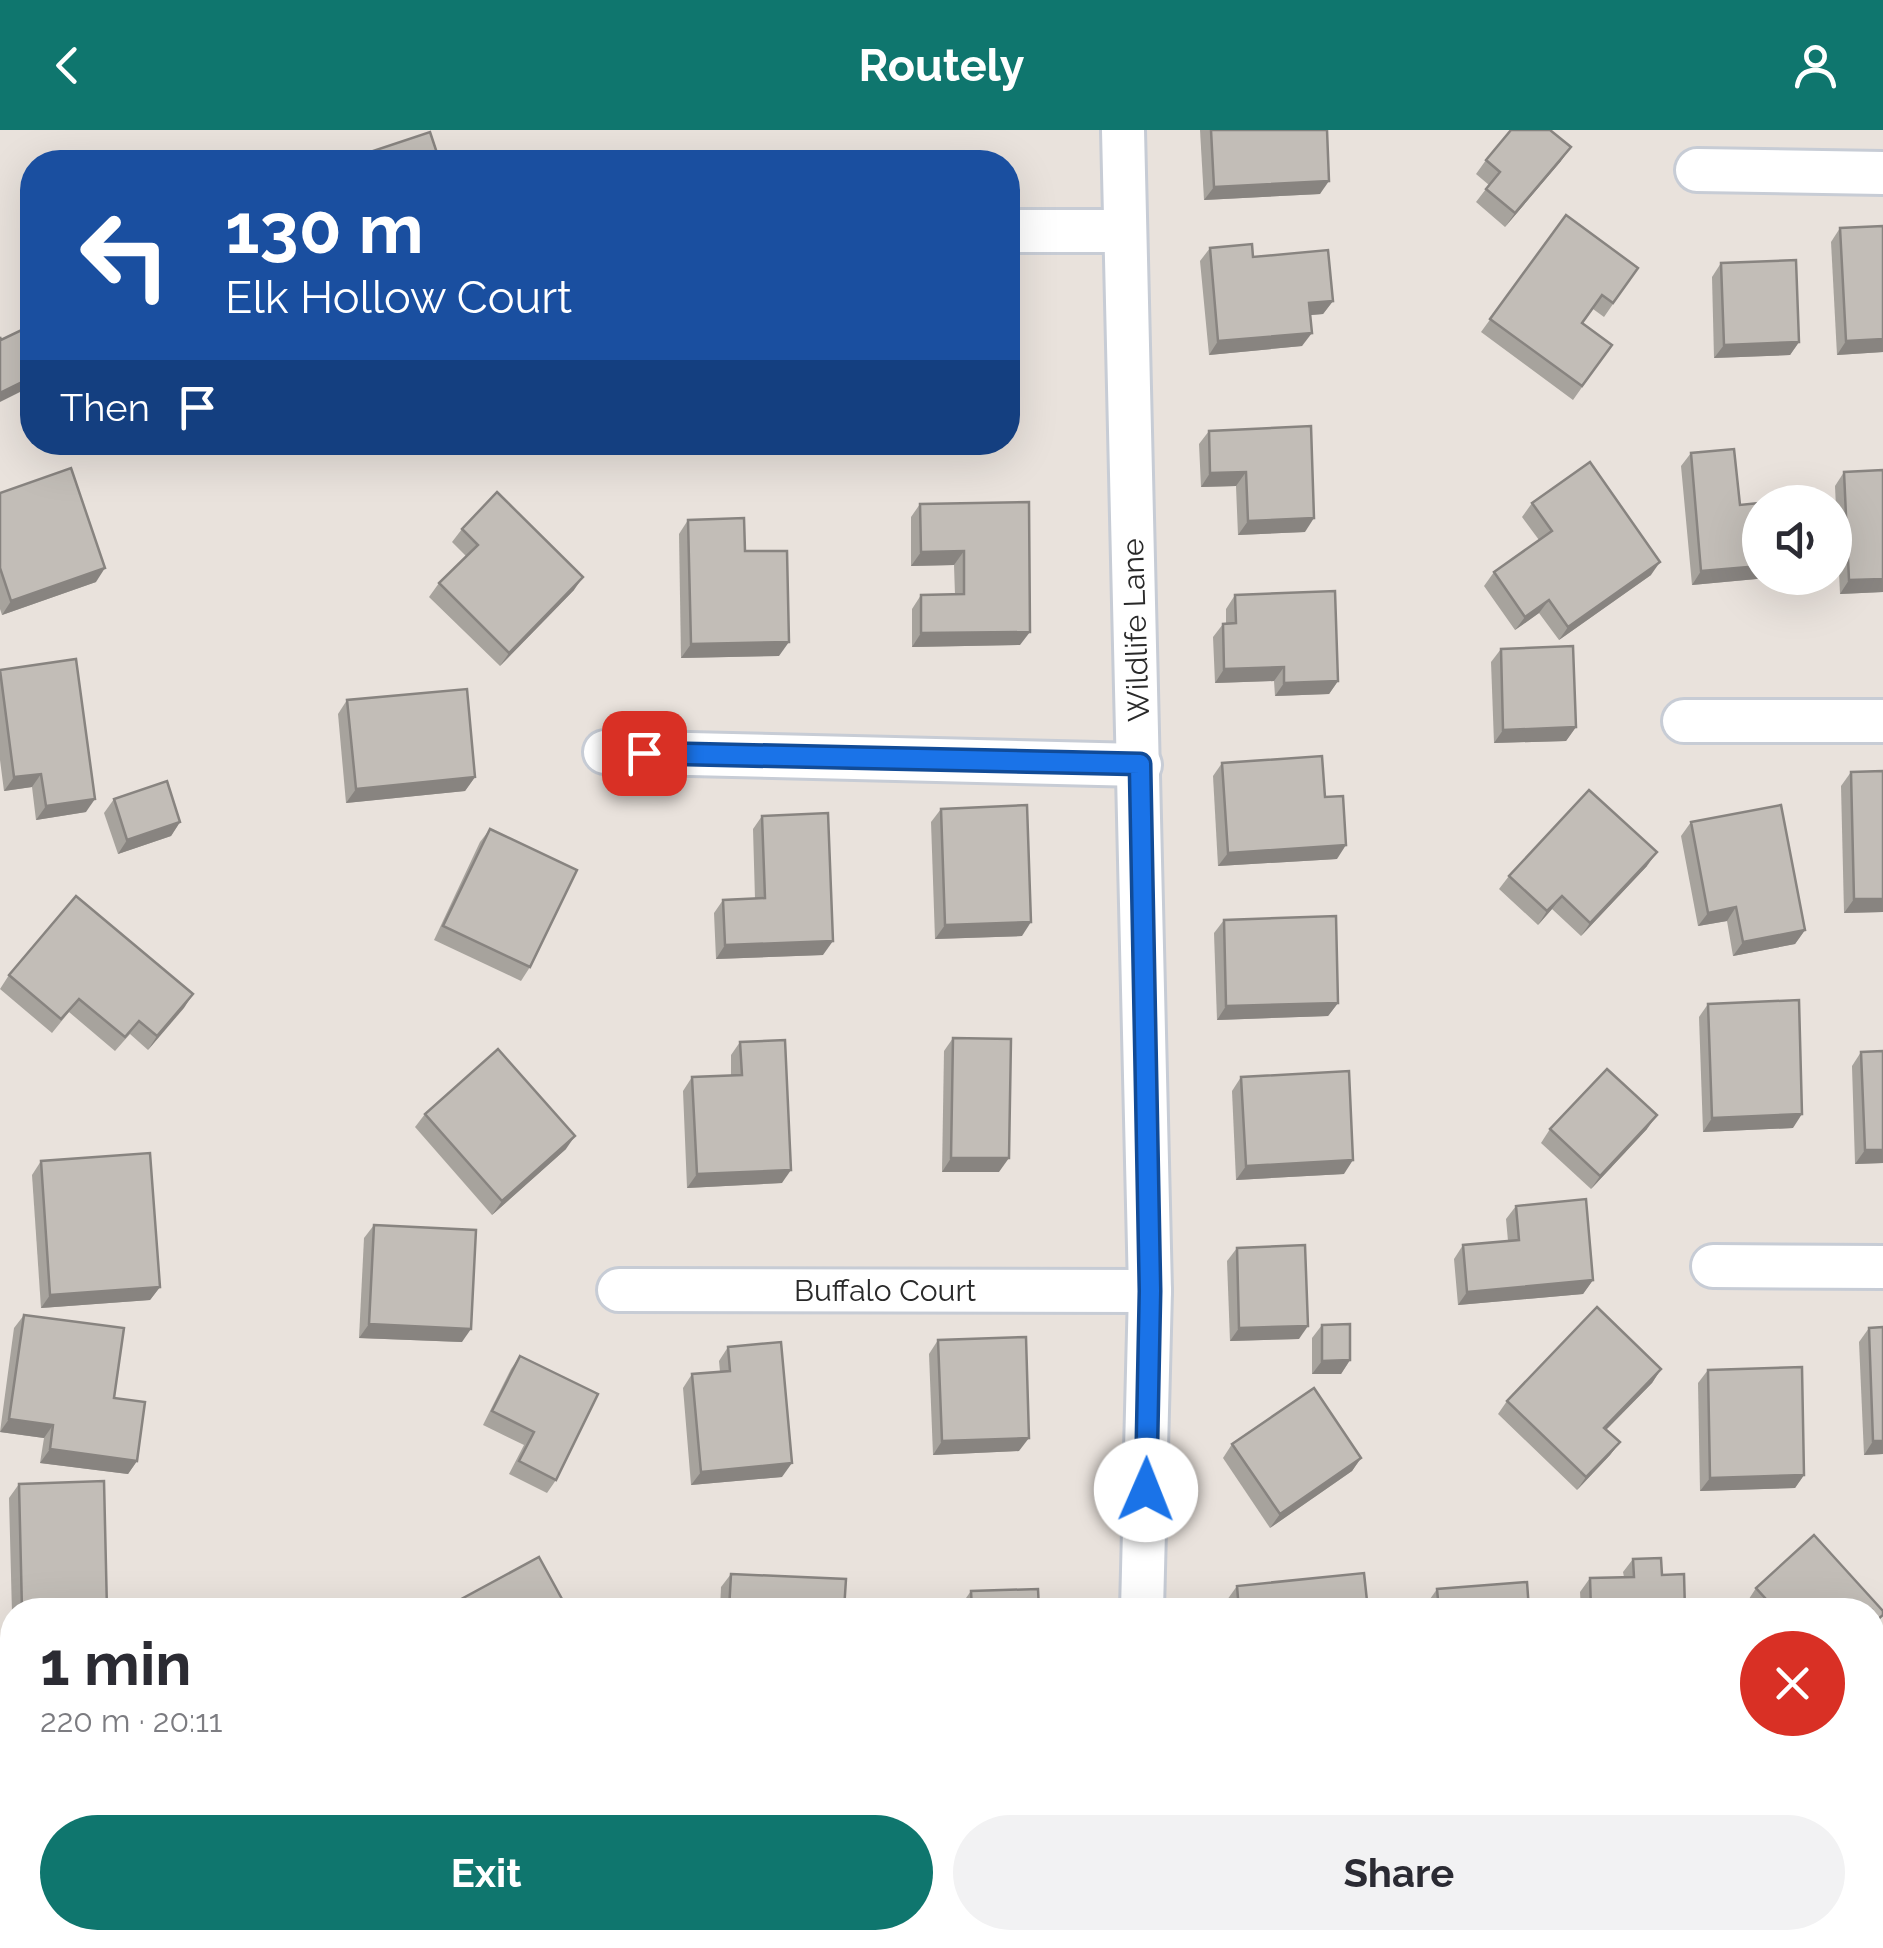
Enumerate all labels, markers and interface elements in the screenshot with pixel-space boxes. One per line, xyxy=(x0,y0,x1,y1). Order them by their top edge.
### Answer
icon: back xyxy=(40,38,95,93)
icon: person xyxy=(1788,38,1843,93)
text: Routely xyxy=(859,39,1024,92)
text: 130 m xyxy=(225,187,424,269)
icon: left xyxy=(60,190,190,320)
text: Elk Hollow Court xyxy=(225,271,572,324)
icon: arrive xyxy=(170,380,225,435)
text: Then xyxy=(60,385,150,430)
map controls xyxy=(1742,485,1852,595)
button: sound xyxy=(1742,485,1852,595)
street label: Wildlife Lane xyxy=(1115,538,1156,722)
pin xyxy=(602,711,687,796)
icon: arrive xyxy=(617,726,672,781)
street label: Buffalo Court xyxy=(794,1273,976,1308)
position arrow xyxy=(1094,1438,1198,1542)
text: 1 min xyxy=(40,1629,191,1699)
button: close xyxy=(1740,1631,1845,1736)
text: 220 m · 20:11 xyxy=(40,1702,223,1739)
button: Exit xyxy=(40,1815,933,1930)
button: Share xyxy=(953,1815,1845,1930)

